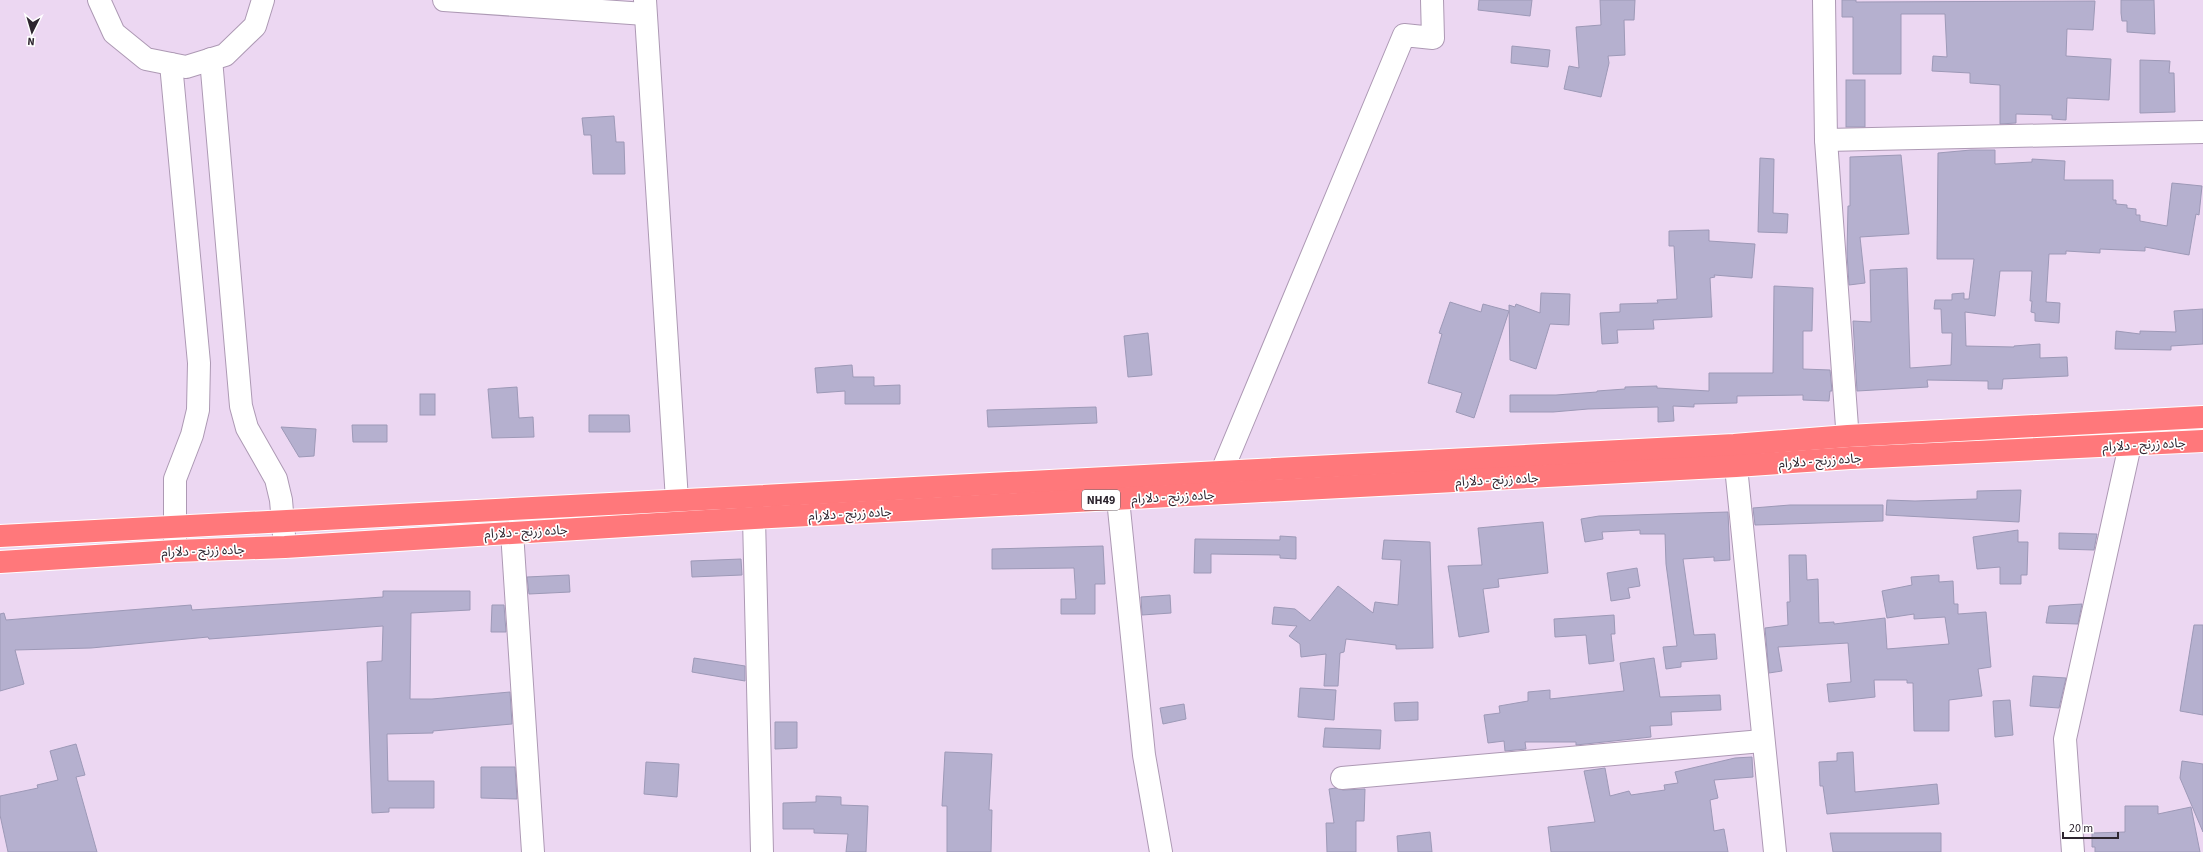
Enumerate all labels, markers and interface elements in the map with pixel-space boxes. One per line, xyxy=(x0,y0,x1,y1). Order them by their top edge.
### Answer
north arrow xyxy=(12,12,52,52)
text: N xyxy=(27,34,35,49)
street label: جاده زرنج - دلارام xyxy=(2102,434,2187,457)
street label: جاده زرنج - دلارام xyxy=(1778,449,1863,474)
street label: جاده زرنج - دلارام xyxy=(1455,469,1540,492)
street label: جاده زرنج - دلارام xyxy=(1131,486,1216,509)
road number: NH49 xyxy=(1082,490,1120,510)
street label: جاده زرنج - دلارام xyxy=(808,503,893,526)
street label: جاده زرنج - دلارام xyxy=(484,521,569,544)
street label: جاده زرنج - دلارام xyxy=(161,541,245,562)
scale bar xyxy=(2063,814,2118,840)
text: 20 m xyxy=(2069,820,2093,837)

